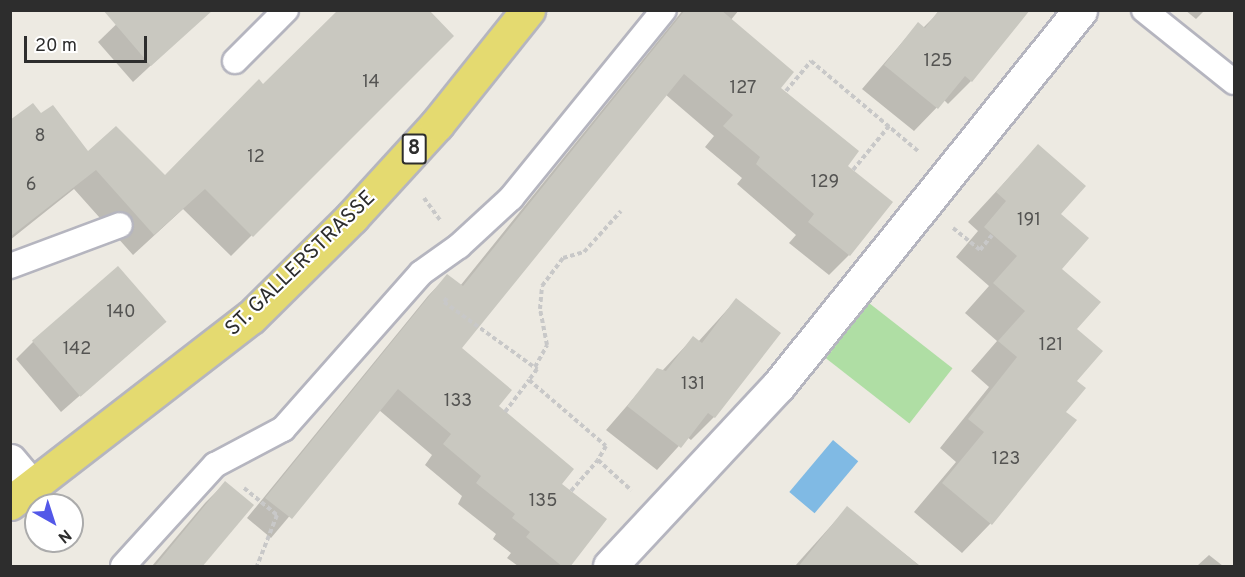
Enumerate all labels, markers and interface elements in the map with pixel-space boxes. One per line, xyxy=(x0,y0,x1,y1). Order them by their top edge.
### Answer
scale bar xyxy=(27,24,150,62)
text: 20 m xyxy=(35,35,77,58)
house number: 125 xyxy=(924,51,952,73)
house number: 14 xyxy=(362,72,380,94)
house number: 127 xyxy=(730,78,756,100)
house number: 8 xyxy=(35,126,45,148)
road number: 8 xyxy=(400,132,428,166)
house number: 12 xyxy=(247,147,265,169)
house number: 129 xyxy=(811,172,839,194)
house number: 6 xyxy=(26,175,36,197)
street label: ST. GALLERSTRASSE xyxy=(221,186,381,342)
house number: 191 xyxy=(1017,210,1041,232)
house number: 140 xyxy=(106,302,136,324)
house number: 121 xyxy=(1039,335,1063,357)
house number: 142 xyxy=(63,339,91,361)
house number: 131 xyxy=(681,374,705,396)
house number: 133 xyxy=(444,391,472,413)
house number: 123 xyxy=(992,449,1020,471)
house number: 135 xyxy=(529,491,557,513)
north arrow xyxy=(24,493,84,553)
text: N xyxy=(53,524,75,547)

